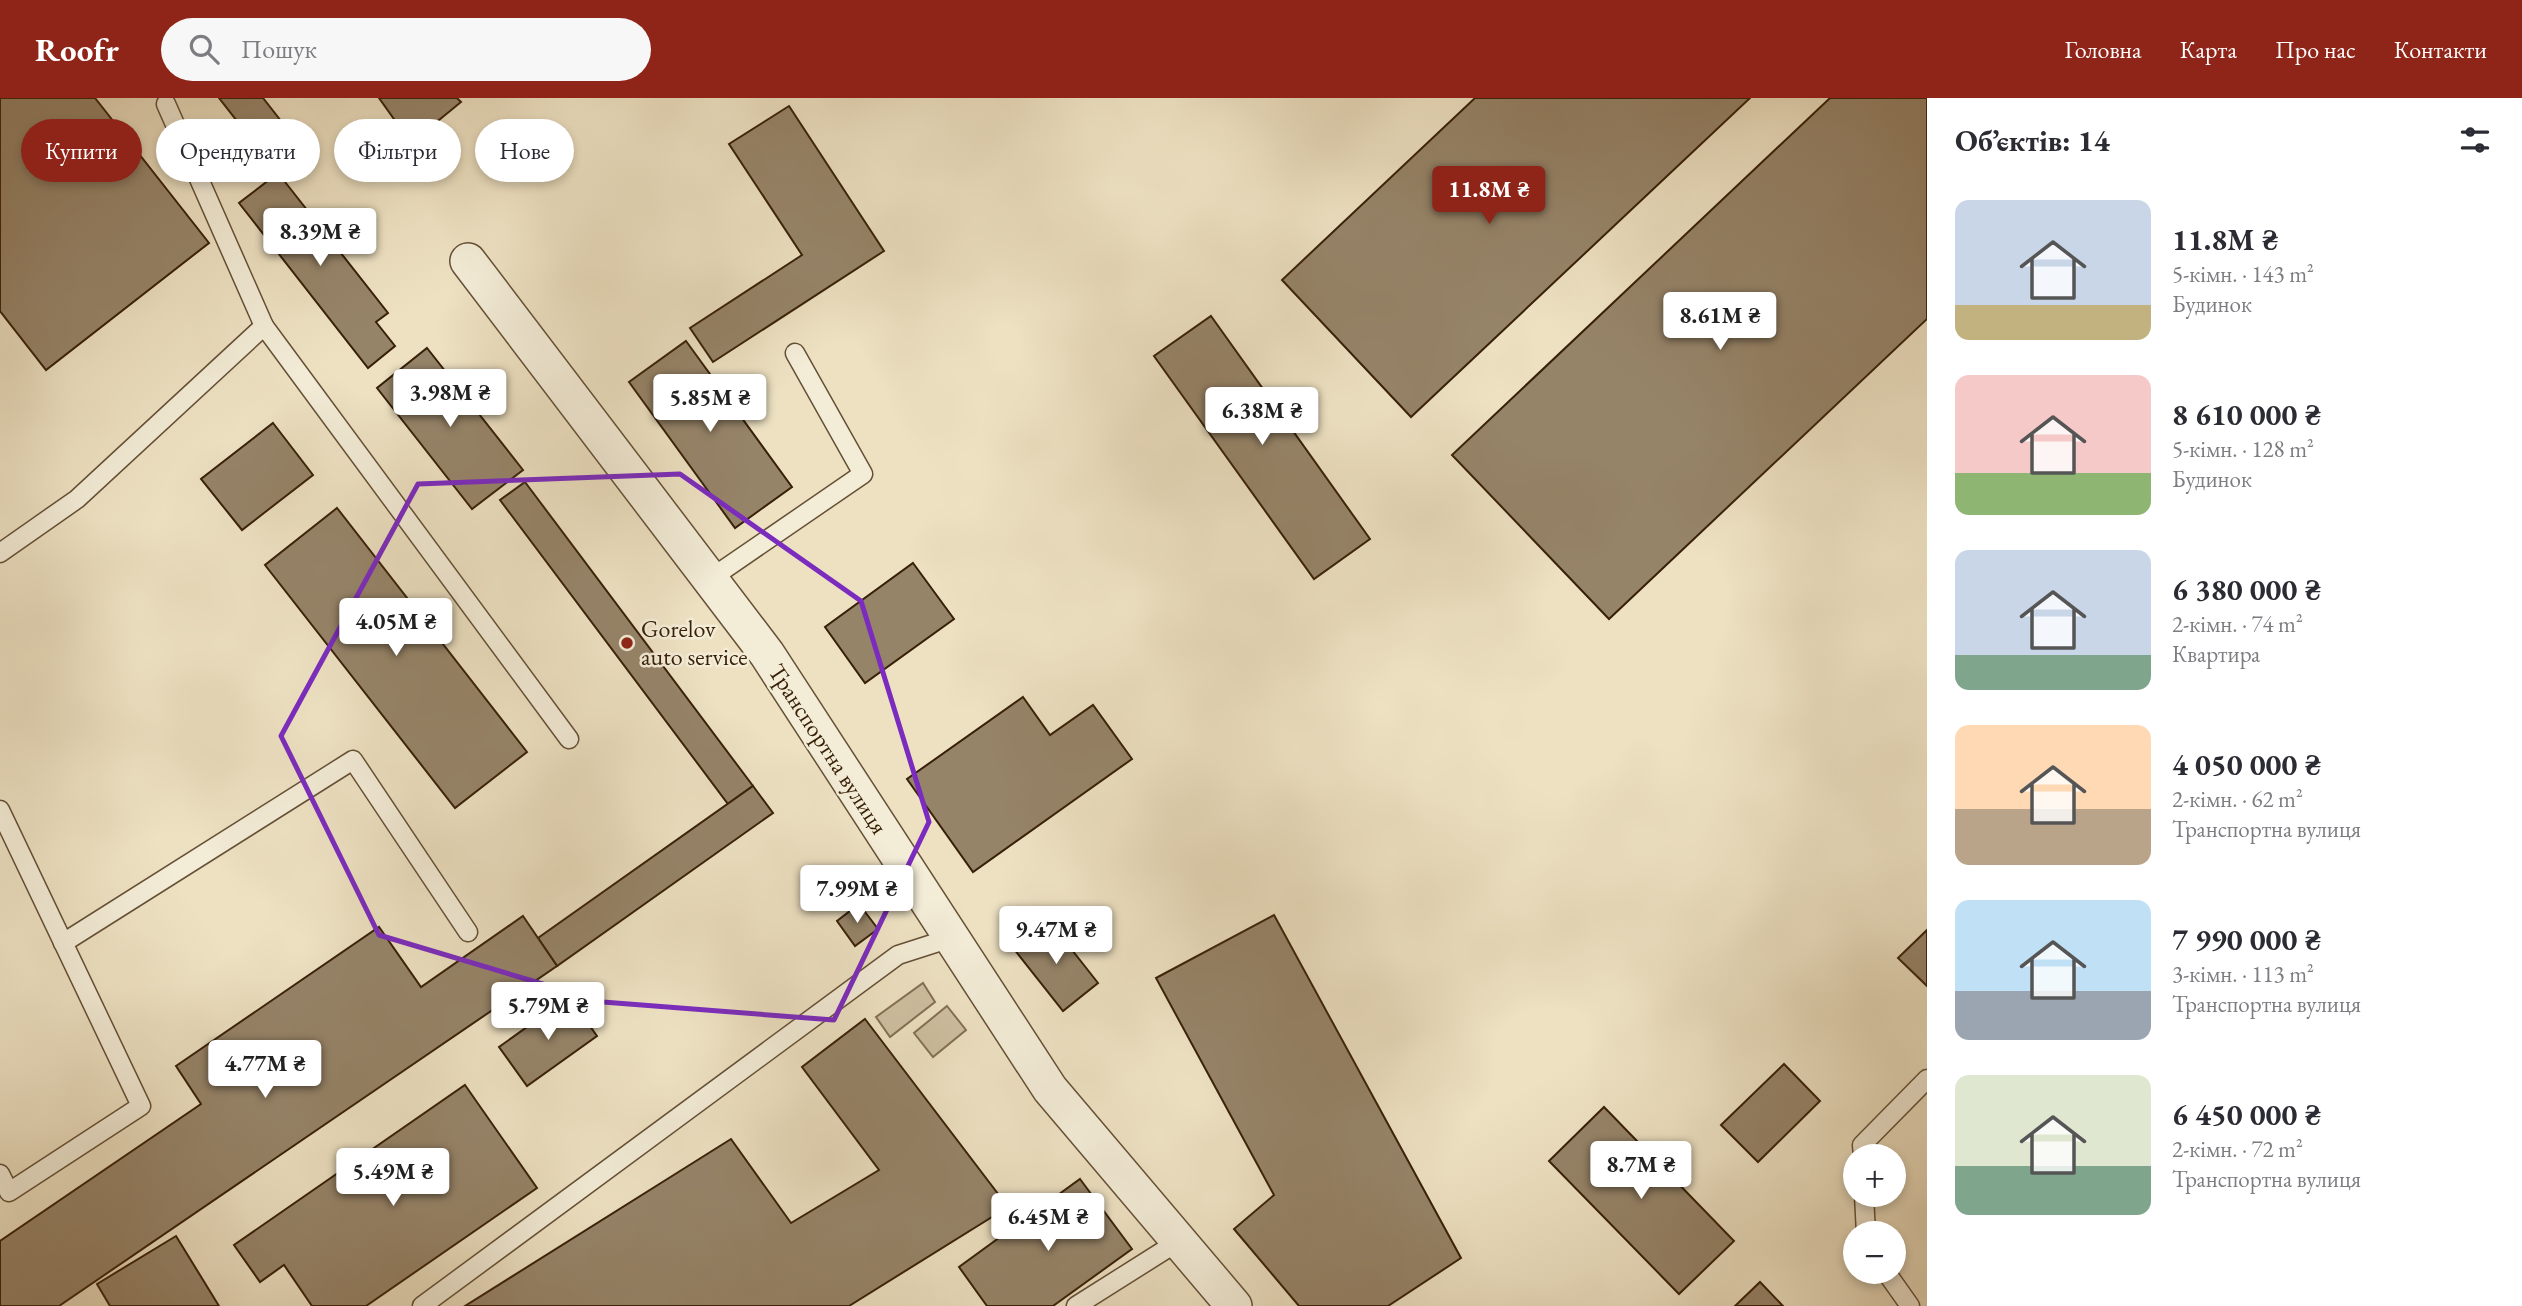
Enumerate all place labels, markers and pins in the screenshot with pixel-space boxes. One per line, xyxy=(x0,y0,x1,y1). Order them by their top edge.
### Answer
pin: 11.8M ₴ xyxy=(1424,166,1554,226)
pin: 8.39M ₴ xyxy=(255,208,385,268)
pin: 8.61M ₴ xyxy=(1655,292,1785,352)
pin: 3.98M ₴ xyxy=(385,370,515,429)
pin: 5.85M ₴ xyxy=(645,374,775,434)
pin: 6.38M ₴ xyxy=(1197,388,1327,447)
pin: 4.05M ₴ xyxy=(331,598,461,658)
place label: Gorelov auto service xyxy=(641,613,748,672)
marker: Gorelov auto service xyxy=(619,635,635,651)
pin: 7.99M ₴ xyxy=(792,866,922,925)
pin: 9.47M ₴ xyxy=(991,906,1121,966)
pin: 5.79M ₴ xyxy=(483,982,613,1042)
pin: 4.77M ₴ xyxy=(200,1040,330,1100)
pin: 8.7M ₴ xyxy=(1584,1142,1698,1201)
pin: 5.49M ₴ xyxy=(328,1148,458,1208)
pin: 6.45M ₴ xyxy=(983,1194,1113,1253)

